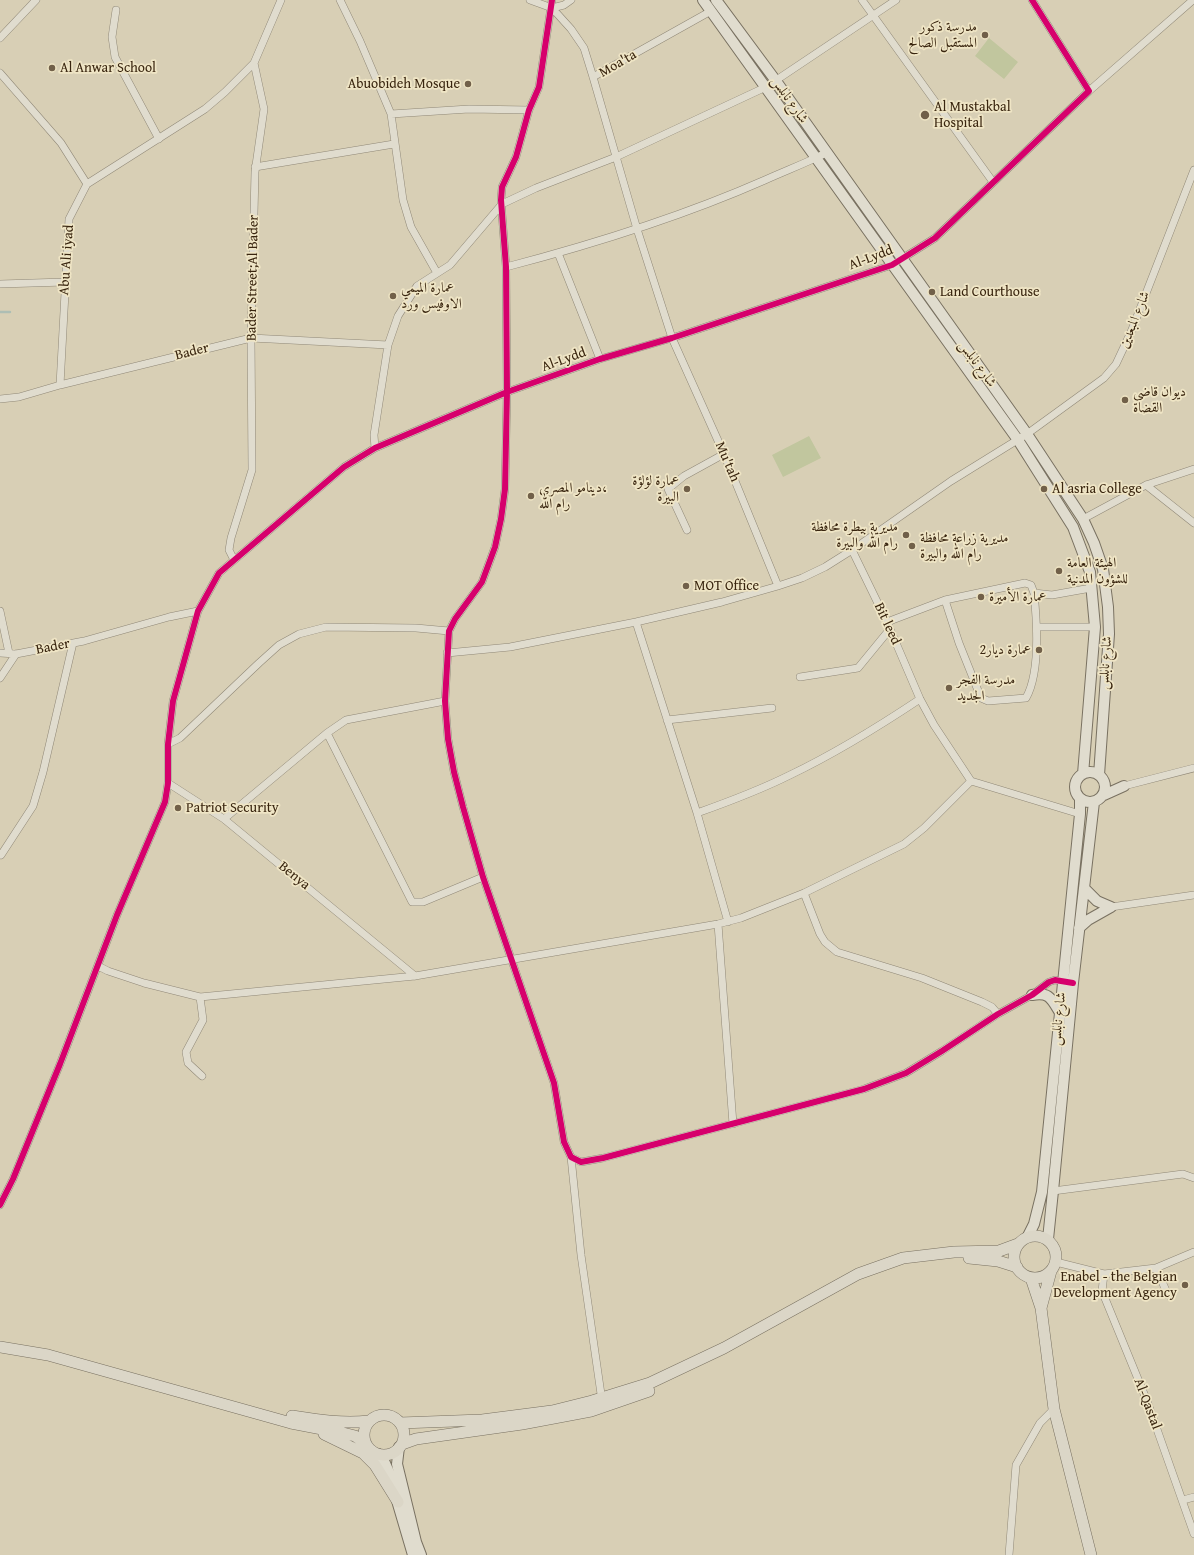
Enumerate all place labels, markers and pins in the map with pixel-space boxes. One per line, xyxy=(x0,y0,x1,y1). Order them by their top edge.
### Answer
place label: مدرسة ذكور المستقبل الصالح xyxy=(908,19,977,52)
marker: مدرسة ذكور المستقبل الصالح xyxy=(980,30,990,40)
place label: Al Anwar School xyxy=(60,60,156,76)
marker: Al Anwar School xyxy=(47,63,57,73)
place label: Abuobideh Mosque xyxy=(348,76,460,92)
marker: Abuobideh Mosque xyxy=(463,79,473,89)
place label: Al Mustakbal Hospital xyxy=(934,99,1011,132)
marker: Al Mustakbal Hospital xyxy=(919,109,931,121)
place label: عمارة الميمي الاوفيس ورد xyxy=(401,280,462,312)
place label: Land Courthouse xyxy=(940,284,1040,300)
marker: Land Courthouse xyxy=(927,287,937,297)
marker: عمارة الميمي الاوفيس ورد xyxy=(388,291,398,301)
place label: ديوان قاضي القضاة xyxy=(1133,384,1186,416)
marker: ديوان قاضي القضاة xyxy=(1120,395,1130,405)
place label: عمارة لؤلؤة البيرة xyxy=(632,473,679,506)
place label: دينامو المصري، رام الله xyxy=(539,480,607,512)
place label: Al asria College xyxy=(1052,481,1142,497)
marker: عمارة لؤلؤة البيرة xyxy=(682,484,692,494)
marker: Al asria College xyxy=(1039,484,1049,494)
marker: دينامو المصري، رام الله xyxy=(526,491,536,501)
place label: مديرية بيطرة محافظة رام الله والبيرة xyxy=(811,519,898,552)
marker: مديرية بيطرة محافظة رام الله والبيرة xyxy=(901,530,911,540)
place label: مديرية زراعة محافظة رام الله والبيرة xyxy=(920,530,1008,562)
marker: مديرية زراعة محافظة رام الله والبيرة xyxy=(907,541,917,551)
place label: الهيئة العامة للشؤون المدنية xyxy=(1067,555,1128,588)
marker: الهيئة العامة للشؤون المدنية xyxy=(1054,566,1064,576)
place label: MOT Office xyxy=(694,578,759,594)
marker: MOT Office xyxy=(681,581,691,591)
place label: عمارة الأميرة xyxy=(989,589,1046,605)
marker: عمارة الأميرة xyxy=(976,592,986,602)
place label: عمارة ديار2 xyxy=(980,642,1031,658)
marker: عمارة ديار2 xyxy=(1034,645,1044,655)
place label: مدرسة الفجر الجديد xyxy=(957,672,1015,704)
marker: مدرسة الفجر الجديد xyxy=(944,683,954,693)
place label: Patriot Security xyxy=(186,800,279,816)
marker: Patriot Security xyxy=(173,803,183,813)
place label: Enabel - the Belgian Development Agency xyxy=(1053,1269,1177,1302)
marker: Enabel - the Belgian Development Agency xyxy=(1180,1280,1190,1290)

